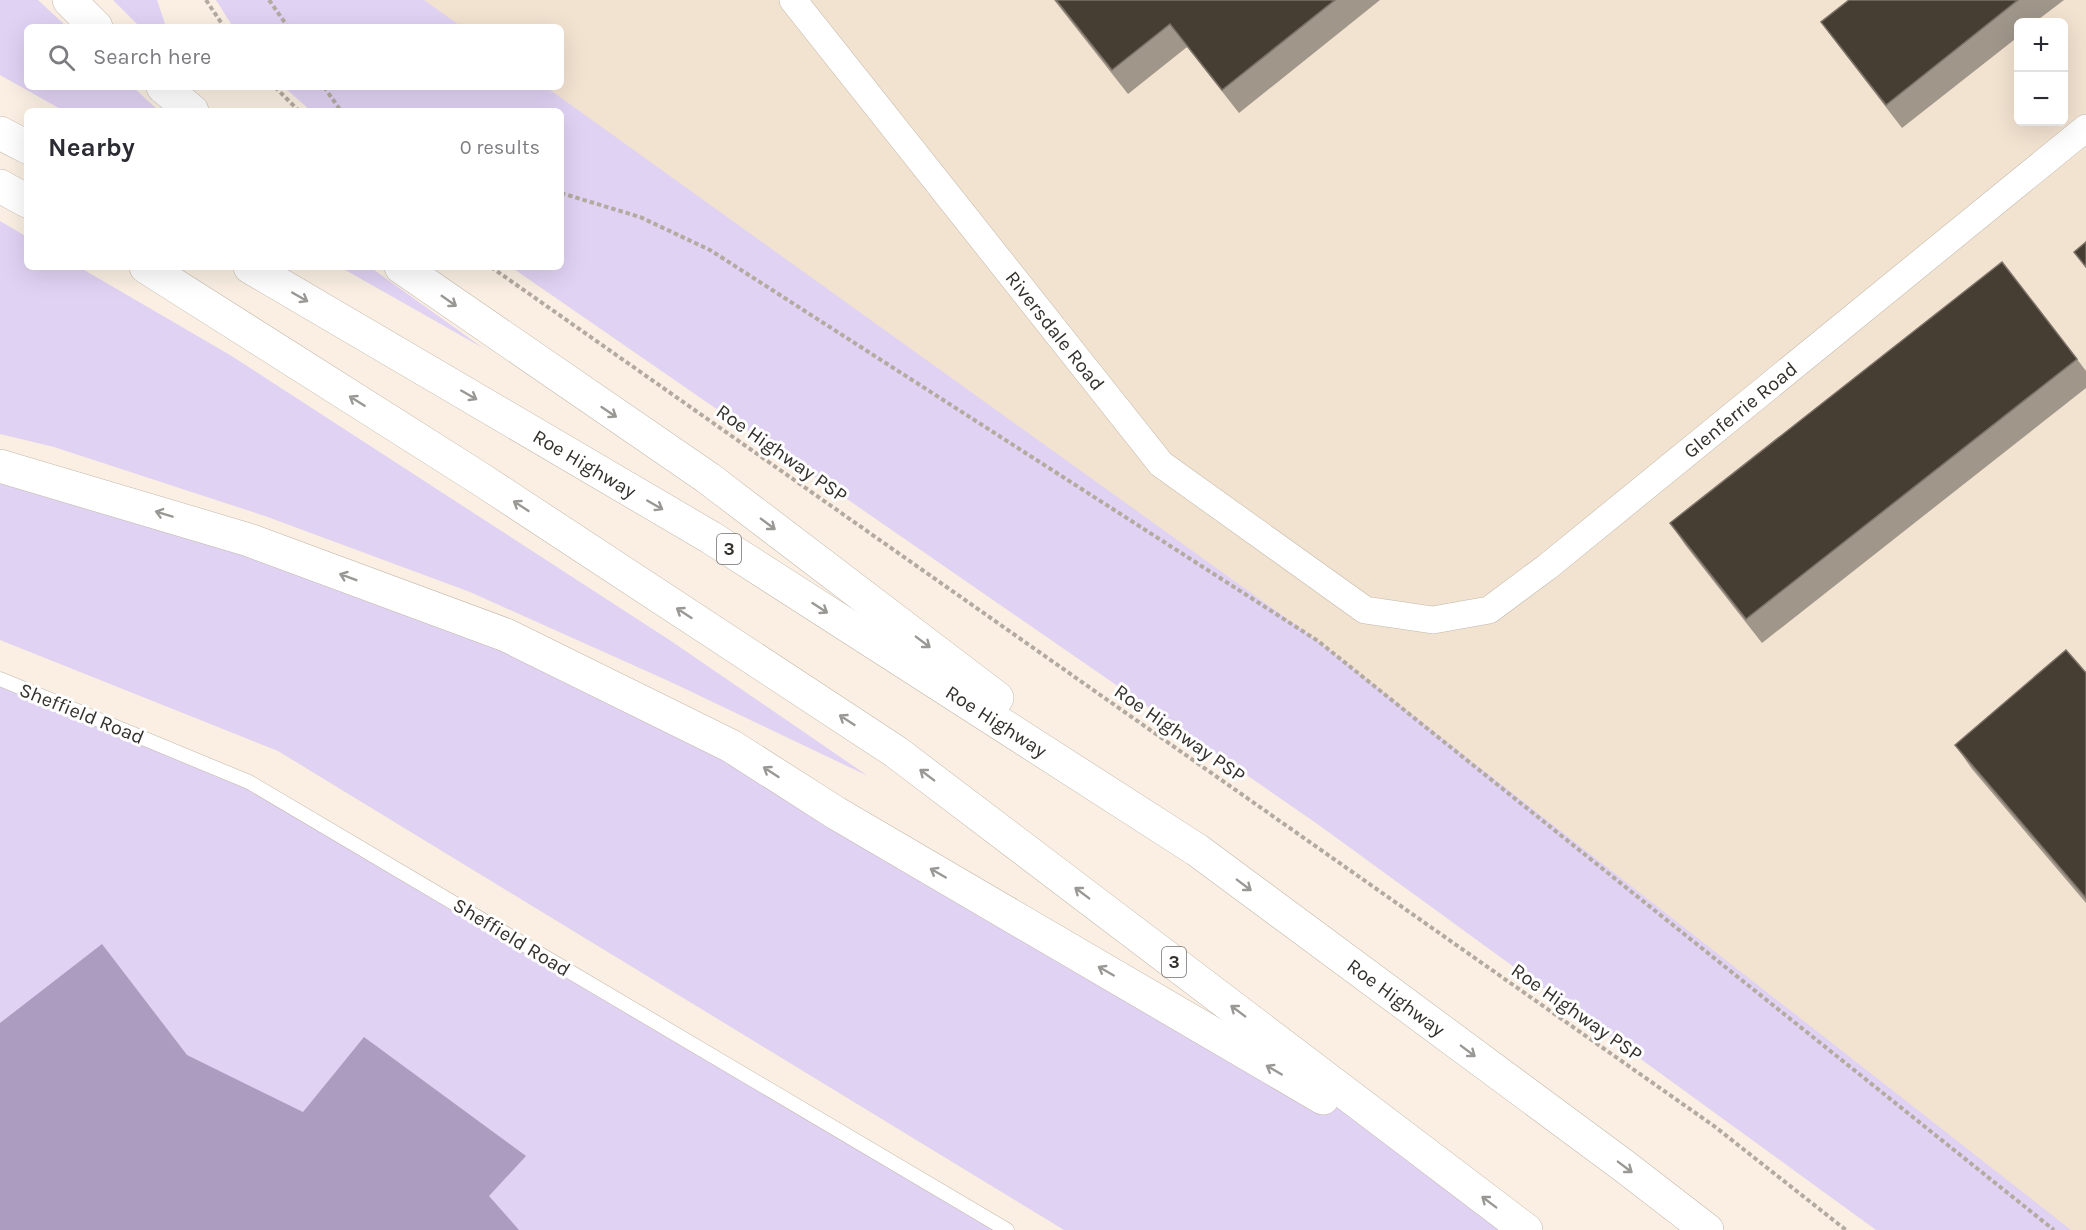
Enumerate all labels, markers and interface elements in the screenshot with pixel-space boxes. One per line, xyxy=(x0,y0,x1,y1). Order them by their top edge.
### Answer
map controls xyxy=(2014,18,2068,126)
button: + xyxy=(2014,18,2068,72)
search box xyxy=(24,24,564,90)
icon: search xyxy=(45,41,78,74)
text: Search here xyxy=(93,44,211,70)
button: − xyxy=(2014,72,2068,126)
text: Nearby xyxy=(48,132,135,163)
text: 0 results xyxy=(460,136,540,159)
street label: Riversdale Road xyxy=(1000,267,1109,395)
one-way arrow xyxy=(291,291,308,303)
one-way arrow xyxy=(440,294,456,307)
street label: Glenferrie Road xyxy=(1679,357,1802,463)
one-way arrow xyxy=(460,390,477,402)
one-way arrow xyxy=(349,394,366,406)
street label: Roe Highway PSP xyxy=(712,400,852,507)
one-way arrow xyxy=(600,406,617,418)
street label: Roe Highway xyxy=(529,425,640,503)
one-way arrow xyxy=(646,499,663,511)
one-way arrow xyxy=(513,500,530,512)
one-way arrow xyxy=(155,508,174,519)
one-way arrow xyxy=(760,517,776,530)
road number: 3 xyxy=(717,534,741,564)
one-way arrow xyxy=(340,571,358,582)
one-way arrow xyxy=(811,602,828,614)
one-way arrow xyxy=(676,606,693,618)
one-way arrow xyxy=(915,636,931,648)
street label: Sheffield Road xyxy=(16,678,148,749)
street label: Roe Highway PSP xyxy=(1110,680,1250,787)
street label: Roe Highway xyxy=(941,681,1051,763)
one-way arrow xyxy=(839,713,856,726)
one-way arrow xyxy=(763,765,780,777)
one-way arrow xyxy=(920,769,936,781)
one-way arrow xyxy=(929,866,946,878)
one-way arrow xyxy=(1235,879,1251,891)
one-way arrow xyxy=(1075,887,1091,899)
street label: Sheffield Road xyxy=(449,893,575,981)
road number: 3 xyxy=(1162,947,1186,977)
street label: Roe Highway xyxy=(1342,954,1449,1041)
street label: Roe Highway PSP xyxy=(1507,959,1647,1066)
one-way arrow xyxy=(1098,965,1115,977)
one-way arrow xyxy=(1230,1005,1246,1017)
one-way arrow xyxy=(1460,1045,1476,1057)
one-way arrow xyxy=(1266,1063,1283,1075)
one-way arrow xyxy=(1616,1161,1632,1173)
one-way arrow xyxy=(1481,1195,1497,1208)

